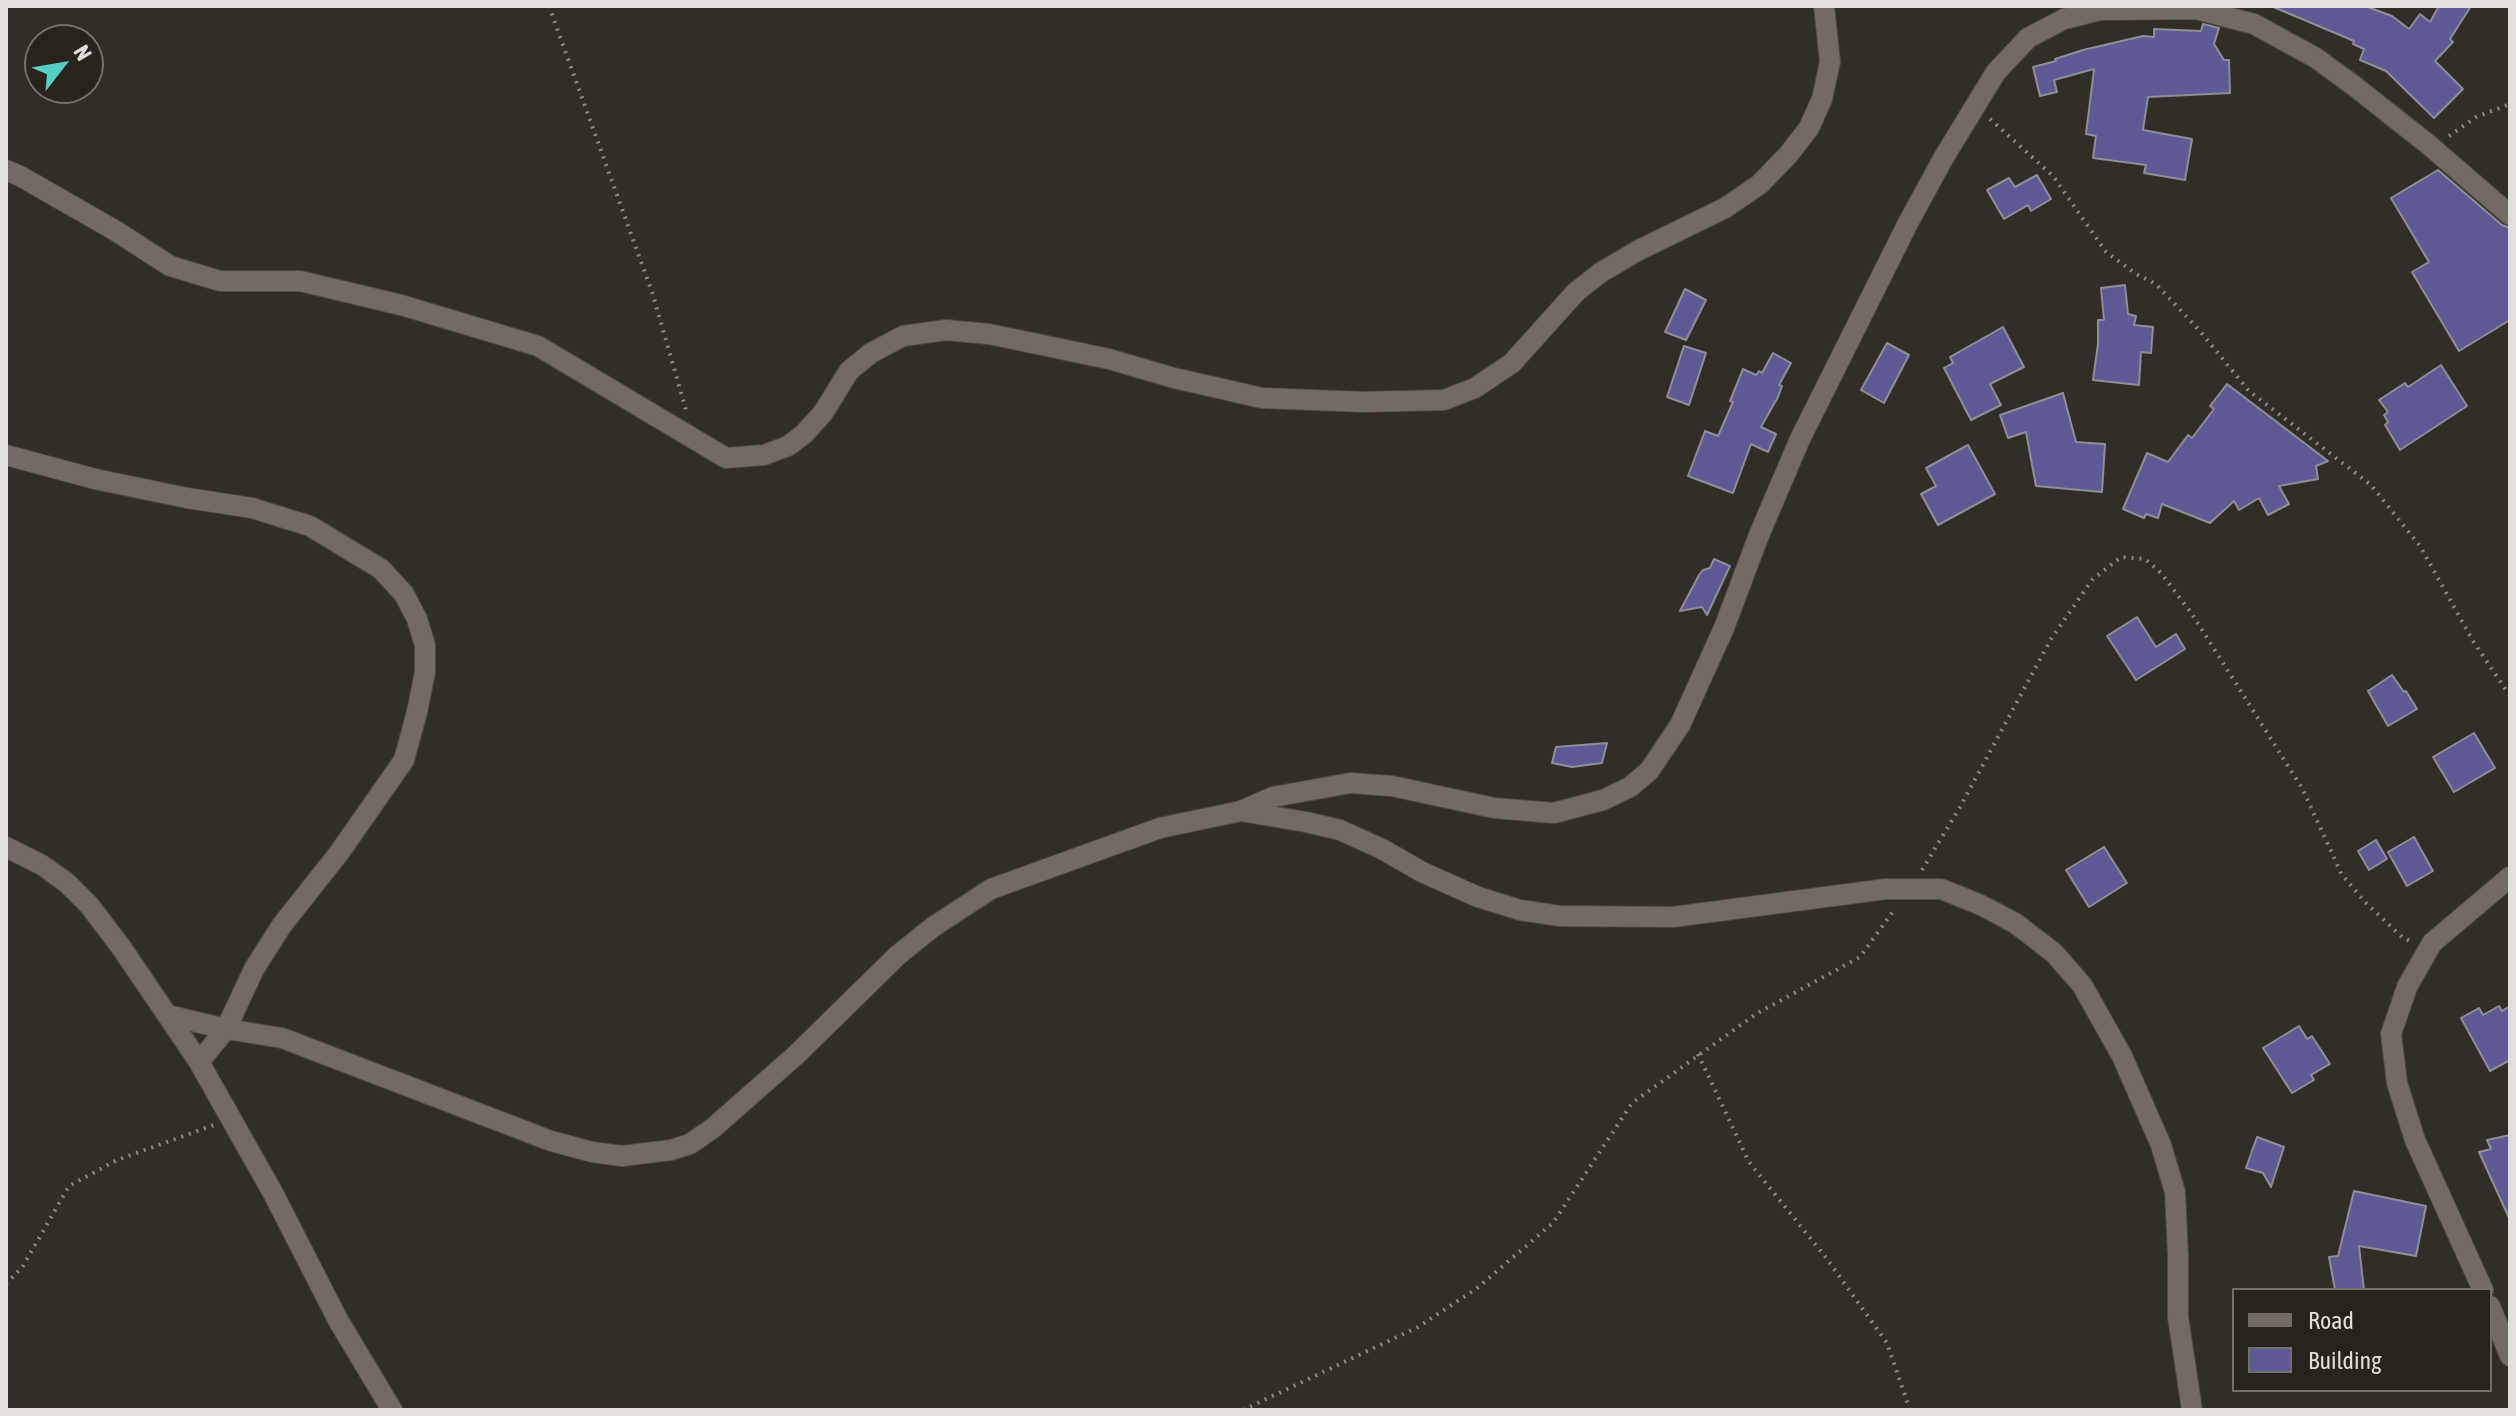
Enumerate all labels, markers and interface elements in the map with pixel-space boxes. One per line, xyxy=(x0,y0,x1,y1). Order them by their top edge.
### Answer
north arrow xyxy=(24,24,104,104)
text: N xyxy=(68,40,97,65)
legend xyxy=(2232,1288,2492,1392)
text: Road xyxy=(2308,1307,2354,1334)
text: Building xyxy=(2308,1347,2381,1374)

